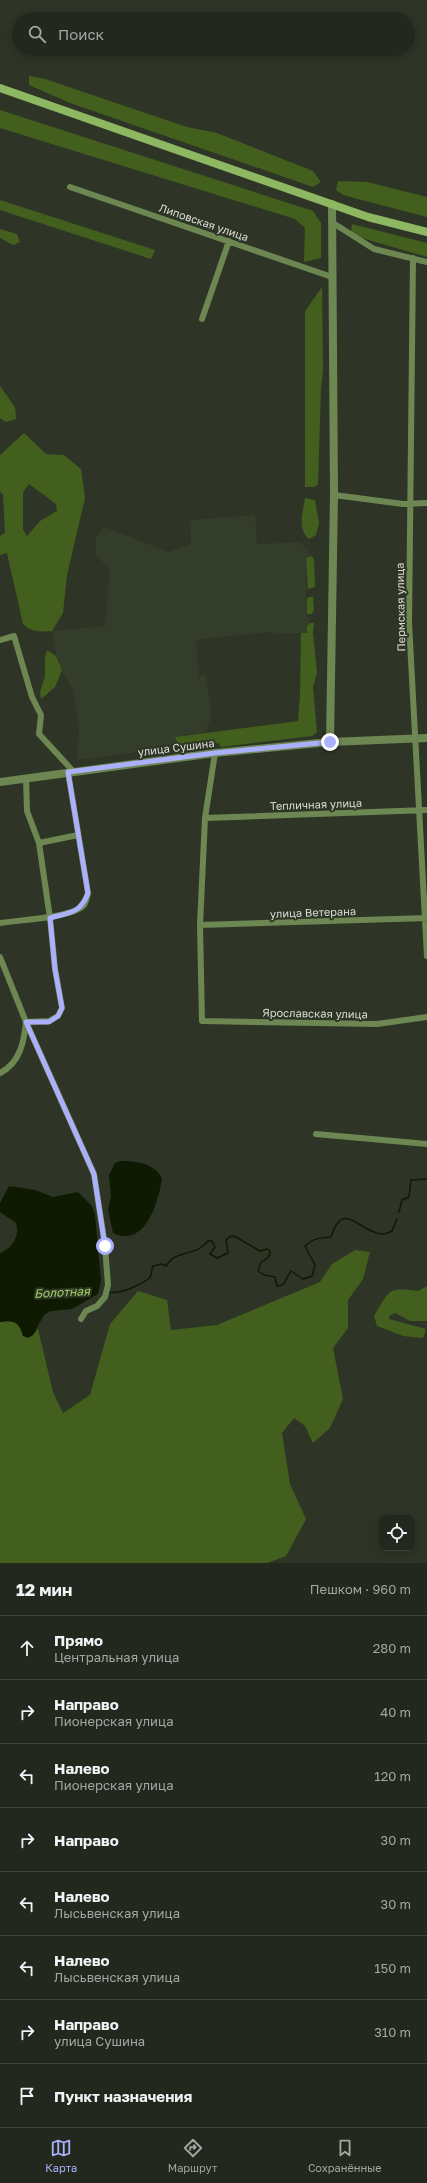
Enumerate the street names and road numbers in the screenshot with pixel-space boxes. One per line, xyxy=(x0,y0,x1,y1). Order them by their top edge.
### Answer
street label: Липовская улица xyxy=(158,201,250,243)
street label: Пермская улица xyxy=(393,562,407,652)
street label: улица Сушина xyxy=(137,736,215,758)
street label: Тепличная улица xyxy=(270,796,362,812)
street label: улица Ветерана xyxy=(270,904,356,920)
street label: Ярославская улица xyxy=(262,1006,368,1020)

